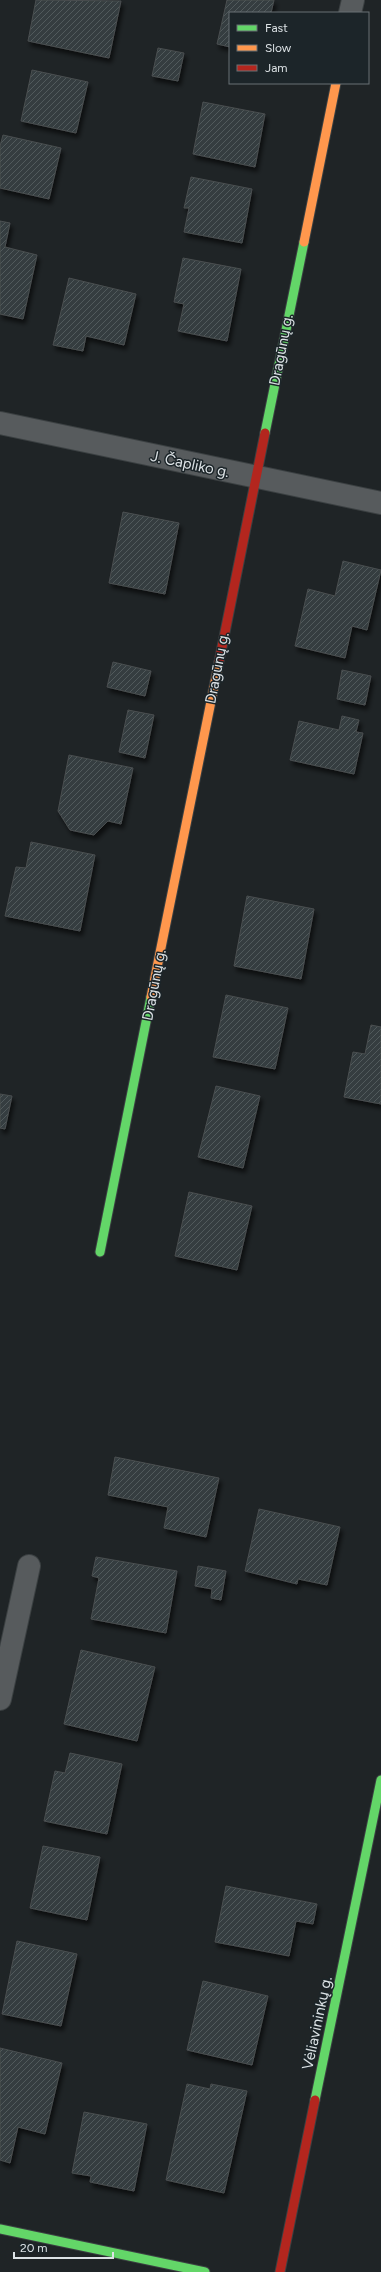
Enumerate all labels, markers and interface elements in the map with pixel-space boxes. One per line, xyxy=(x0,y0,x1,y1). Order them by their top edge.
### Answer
legend xyxy=(229,12,369,84)
text: Fast xyxy=(265,21,288,35)
text: Slow xyxy=(265,41,292,55)
text: Jam xyxy=(265,61,288,75)
street label: Dragūnų g. xyxy=(265,313,297,387)
street label: J. Čapliko g. xyxy=(149,447,231,481)
street label: Dragūnų g. xyxy=(201,631,233,705)
street label: Dragūnų g. xyxy=(138,948,170,1022)
street label: Vėliavininkų g. xyxy=(298,1975,336,2071)
scale bar xyxy=(14,2234,113,2260)
text: 20 m xyxy=(20,2241,48,2255)

